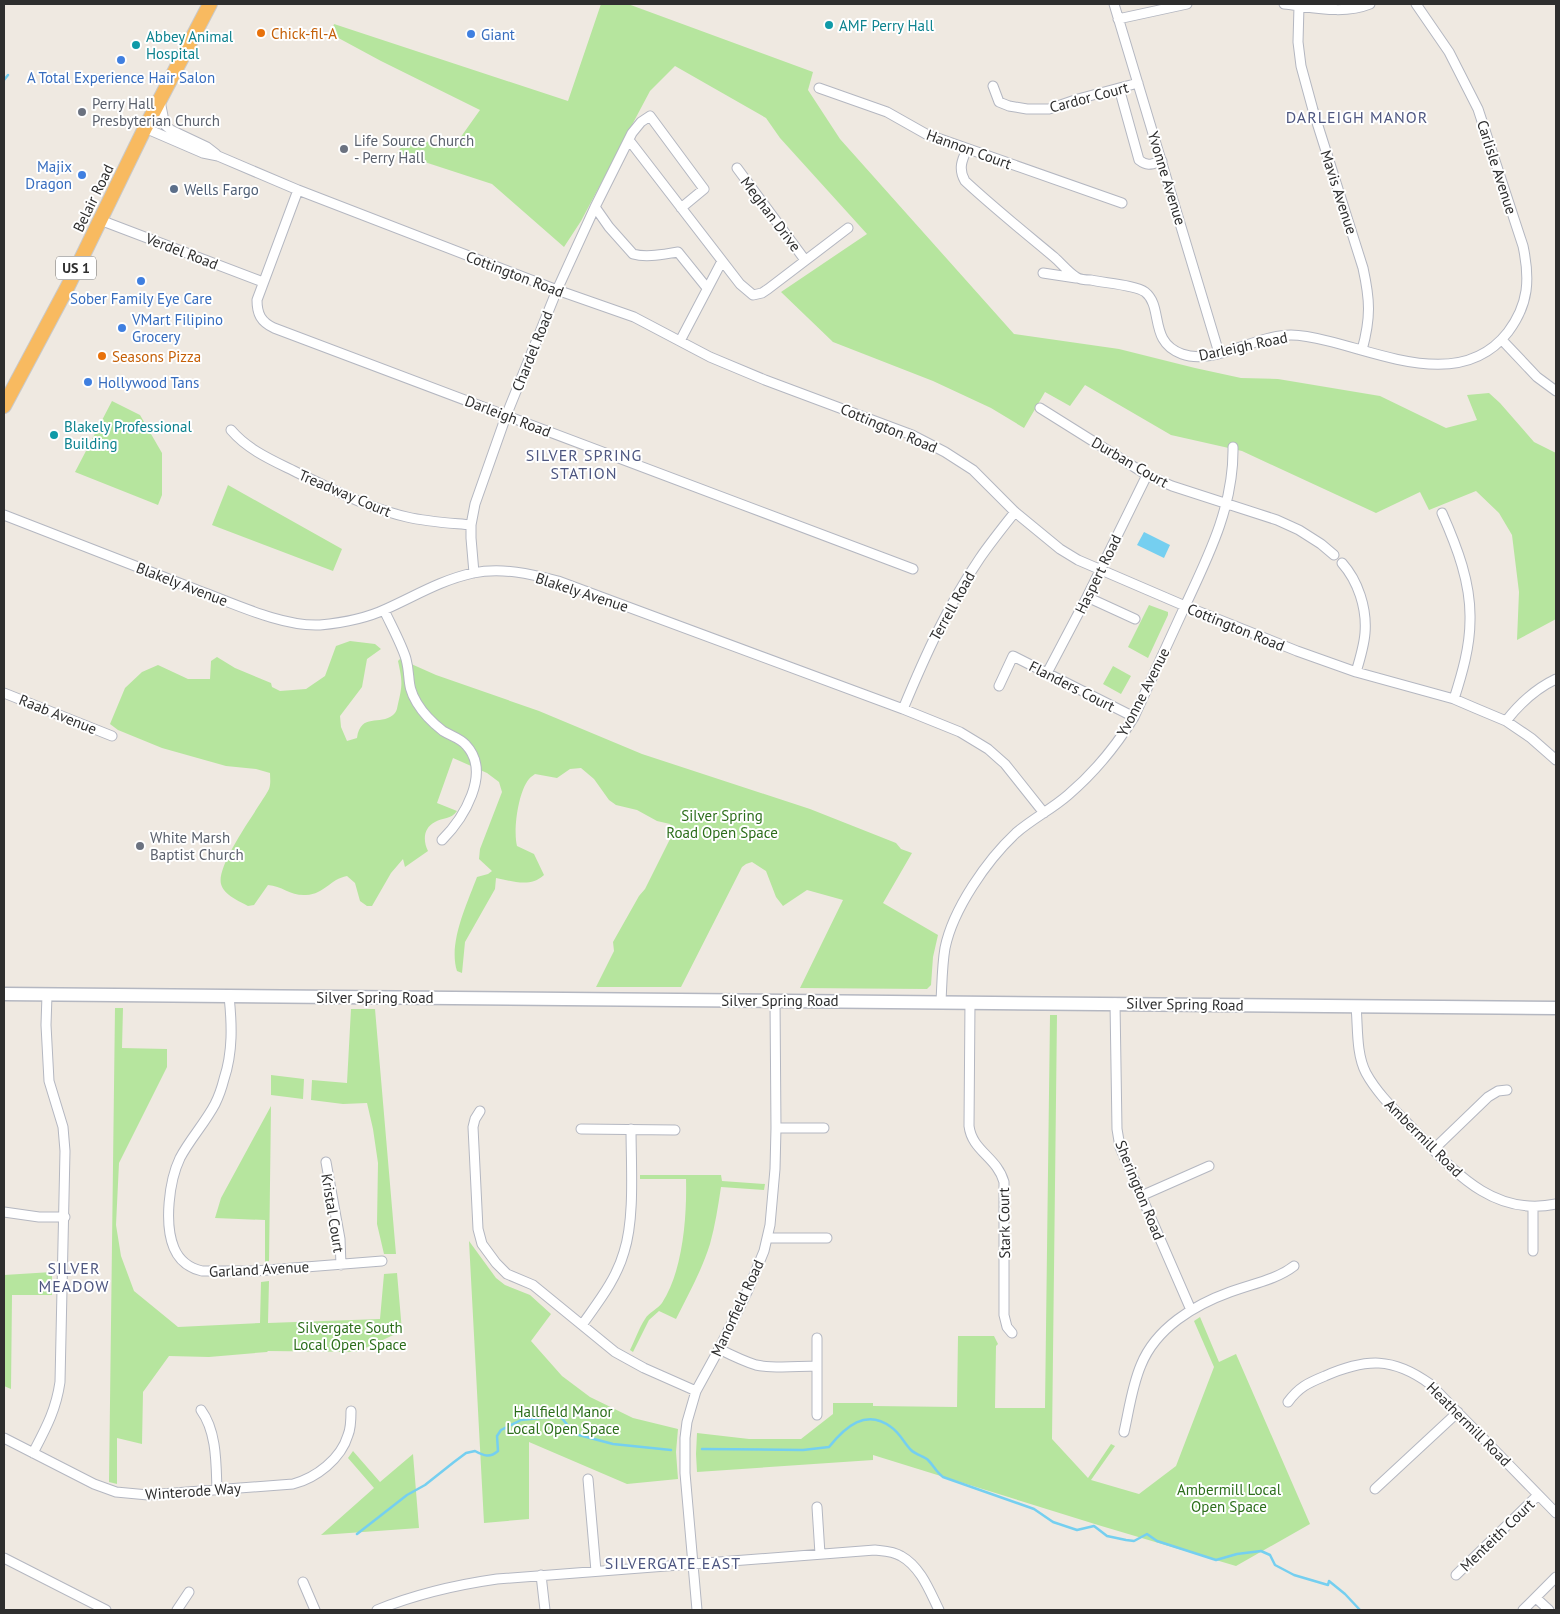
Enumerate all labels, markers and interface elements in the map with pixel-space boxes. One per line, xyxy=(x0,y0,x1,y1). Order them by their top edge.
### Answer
place label: AMF Perry Hall xyxy=(839,16,934,35)
marker: AMF Perry Hall xyxy=(823,19,835,31)
place label: Chick-fil-A xyxy=(271,24,337,43)
place label: Giant xyxy=(481,25,515,44)
place label: Abbey Animal Hospital xyxy=(146,27,234,63)
marker: Chick-fil-A xyxy=(255,27,267,39)
marker: Giant xyxy=(465,28,477,40)
marker: Abbey Animal Hospital xyxy=(130,39,142,51)
marker: A Total Experience Hair Salon xyxy=(115,54,127,66)
place label: A Total Experience Hair Salon xyxy=(27,68,215,87)
street label: Cardor Court xyxy=(1047,77,1131,117)
place label: Perry Hall Presbyterian Church xyxy=(92,94,220,130)
marker: Perry Hall Presbyterian Church xyxy=(76,106,88,118)
district label: DARLEIGH MANOR xyxy=(1286,107,1428,127)
street label: Carlisle Avenue xyxy=(1473,117,1521,217)
street label: Hannon Court xyxy=(924,125,1014,173)
street label: Yvonne Avenue xyxy=(1144,129,1190,227)
place label: Life Source Church - Perry Hall xyxy=(354,131,474,167)
marker: Life Source Church - Perry Hall xyxy=(338,143,350,155)
street label: Mavis Avenue xyxy=(1316,148,1362,236)
place label: Majix Dragon xyxy=(25,157,72,193)
street label: Belair Road xyxy=(68,161,118,235)
marker: Majix Dragon xyxy=(76,169,88,181)
street label: Meghan Drive xyxy=(737,173,805,255)
place label: Wells Fargo xyxy=(184,180,259,199)
marker: Wells Fargo xyxy=(168,183,180,195)
street label: Verdel Road xyxy=(142,228,221,274)
street label: Cottington Road xyxy=(463,247,567,301)
road number: US 1 xyxy=(56,256,96,280)
marker: Sober Family Eye Care xyxy=(135,275,147,287)
place label: Sober Family Eye Care xyxy=(70,289,212,308)
street label: Chardel Road xyxy=(507,308,557,394)
place label: VMart Filipino Grocery xyxy=(131,310,223,346)
marker: VMart Filipino Grocery xyxy=(116,322,128,334)
street label: Darleigh Road xyxy=(1197,327,1289,365)
place label: Seasons Pizza xyxy=(112,347,201,366)
marker: Seasons Pizza xyxy=(96,350,108,362)
place label: Hollywood Tans xyxy=(98,373,199,392)
marker: Hollywood Tans xyxy=(82,376,94,388)
street label: Darleigh Road xyxy=(462,391,554,441)
street label: Cottington Road xyxy=(838,399,940,457)
place label: Blakely Professional Building xyxy=(64,417,192,453)
marker: Blakely Professional Building xyxy=(48,429,60,441)
street label: Durban Court xyxy=(1088,432,1172,492)
district label: SILVER SPRING STATION xyxy=(526,445,642,483)
street label: Treadway Court xyxy=(296,465,394,521)
street label: Haspert Road xyxy=(1071,531,1125,617)
street label: Blakely Avenue xyxy=(134,558,230,610)
street label: Blakely Avenue xyxy=(533,568,631,616)
street label: Terrell Road xyxy=(925,568,979,644)
street label: Cottington Road xyxy=(1184,599,1288,655)
street label: Yvonne Avenue xyxy=(1112,644,1174,740)
street label: Flanders Court xyxy=(1026,656,1118,716)
street label: Raab Avenue xyxy=(16,690,100,738)
park label: Silver Spring Road Open Space xyxy=(666,806,778,842)
place label: White Marsh Baptist Church xyxy=(150,828,244,864)
marker: White Marsh Baptist Church xyxy=(134,840,146,852)
street label: Silver Spring Road xyxy=(316,988,434,1007)
street label: Silver Spring Road xyxy=(721,991,839,1010)
street label: Silver Spring Road xyxy=(1126,993,1244,1015)
street label: Ambermill Road xyxy=(1381,1095,1467,1181)
street label: Sherington Road xyxy=(1111,1137,1169,1243)
street label: Kristal Court xyxy=(317,1172,349,1254)
street label: Stark Court xyxy=(994,1187,1014,1259)
street label: Garland Avenue xyxy=(208,1257,310,1281)
street label: Manorfield Road xyxy=(706,1257,768,1359)
district label: SILVER MEADOW xyxy=(39,1258,109,1296)
park label: Silvergate South Local Open Space xyxy=(293,1318,407,1354)
street label: Heathermill Road xyxy=(1423,1378,1515,1470)
park label: Hallfield Manor Local Open Space xyxy=(506,1402,620,1438)
street label: Winterode Way xyxy=(144,1478,242,1504)
park label: Ambermill Local Open Space xyxy=(1177,1480,1282,1516)
street label: Menteith Court xyxy=(1456,1495,1538,1575)
district label: SILVERGATE EAST xyxy=(605,1553,741,1573)

